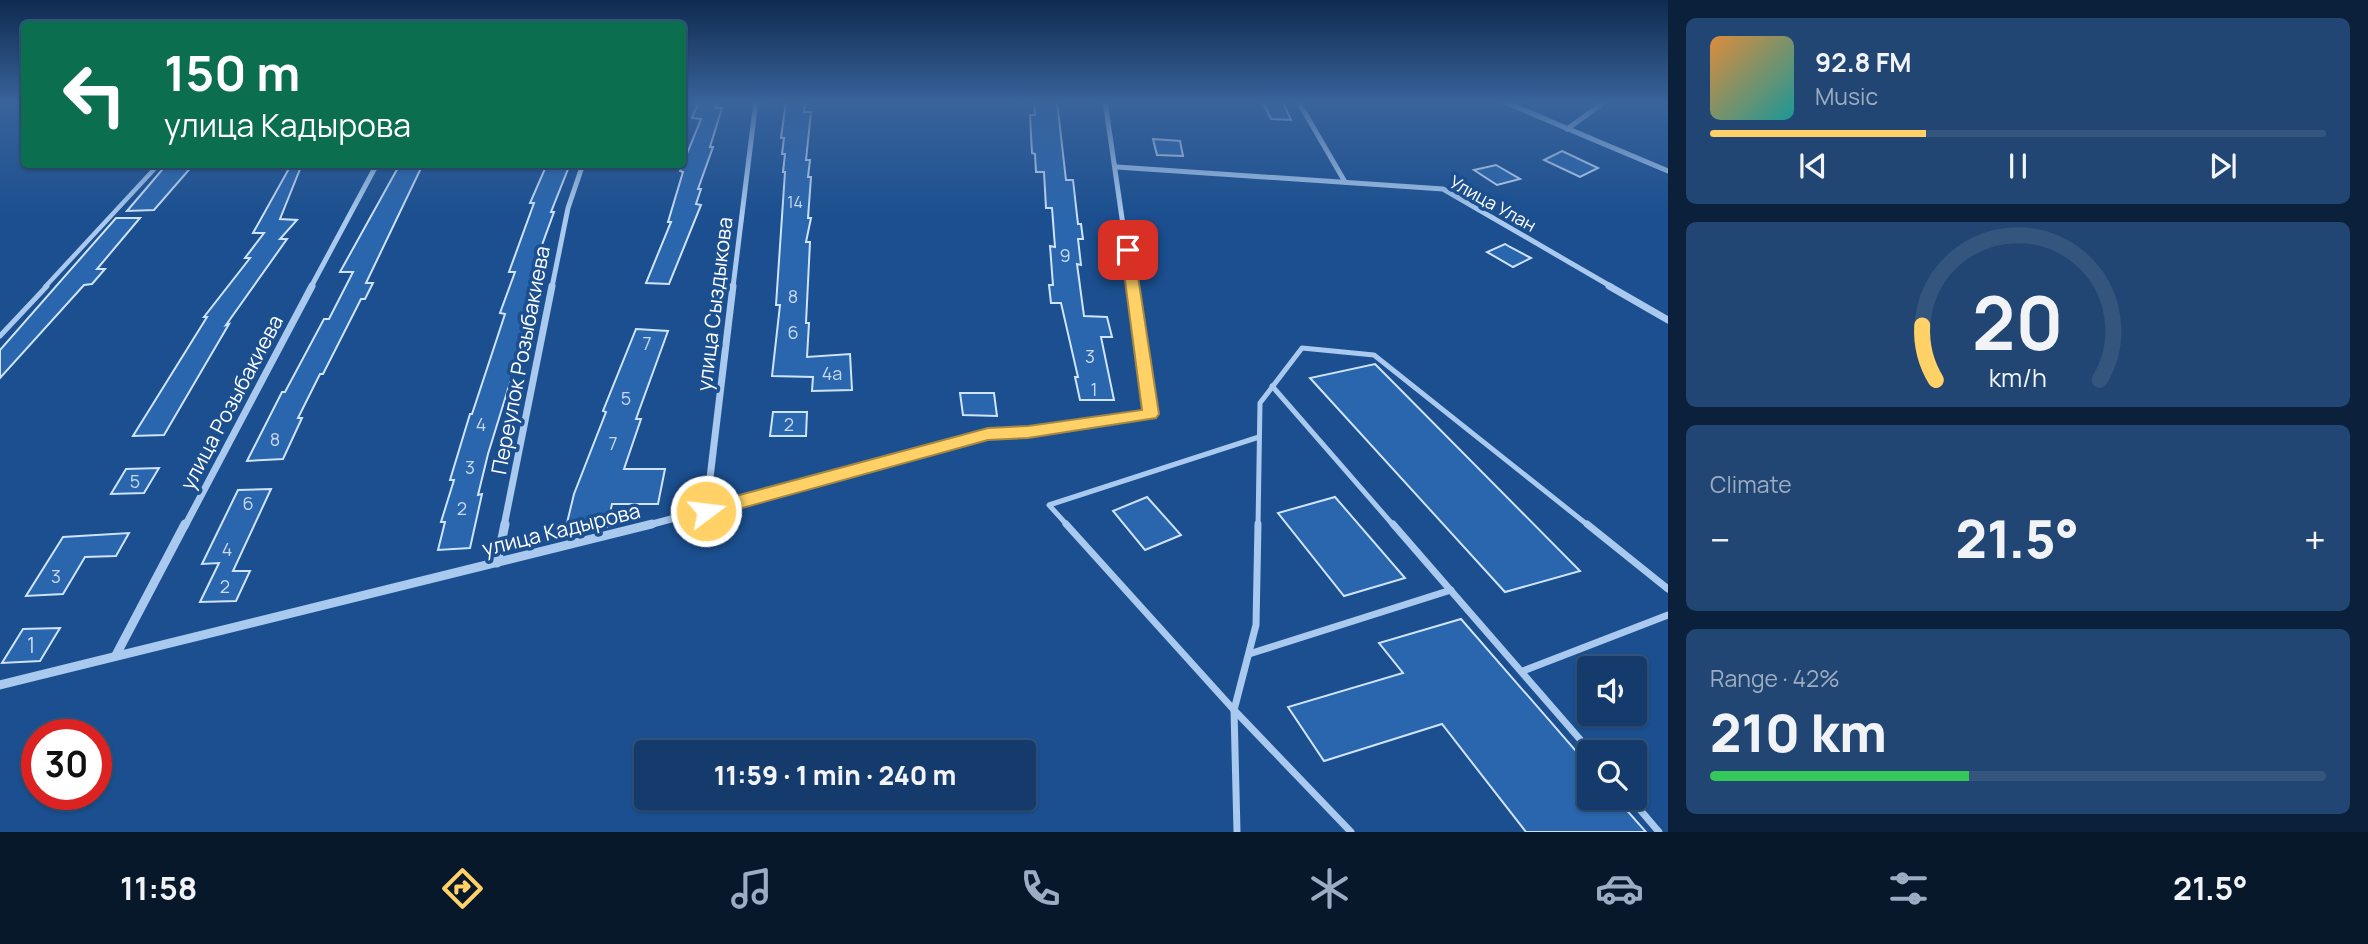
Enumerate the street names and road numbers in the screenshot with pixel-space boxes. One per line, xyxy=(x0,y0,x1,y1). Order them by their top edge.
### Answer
street label: Улица Улан xyxy=(1445,169,1541,237)
street label: улица Сыздыкова xyxy=(689,215,739,393)
street label: Переулок Розыбакиева xyxy=(484,243,556,477)
street label: улица Розыбакиева xyxy=(173,310,289,494)
street label: улица Кадырова xyxy=(479,496,643,562)

